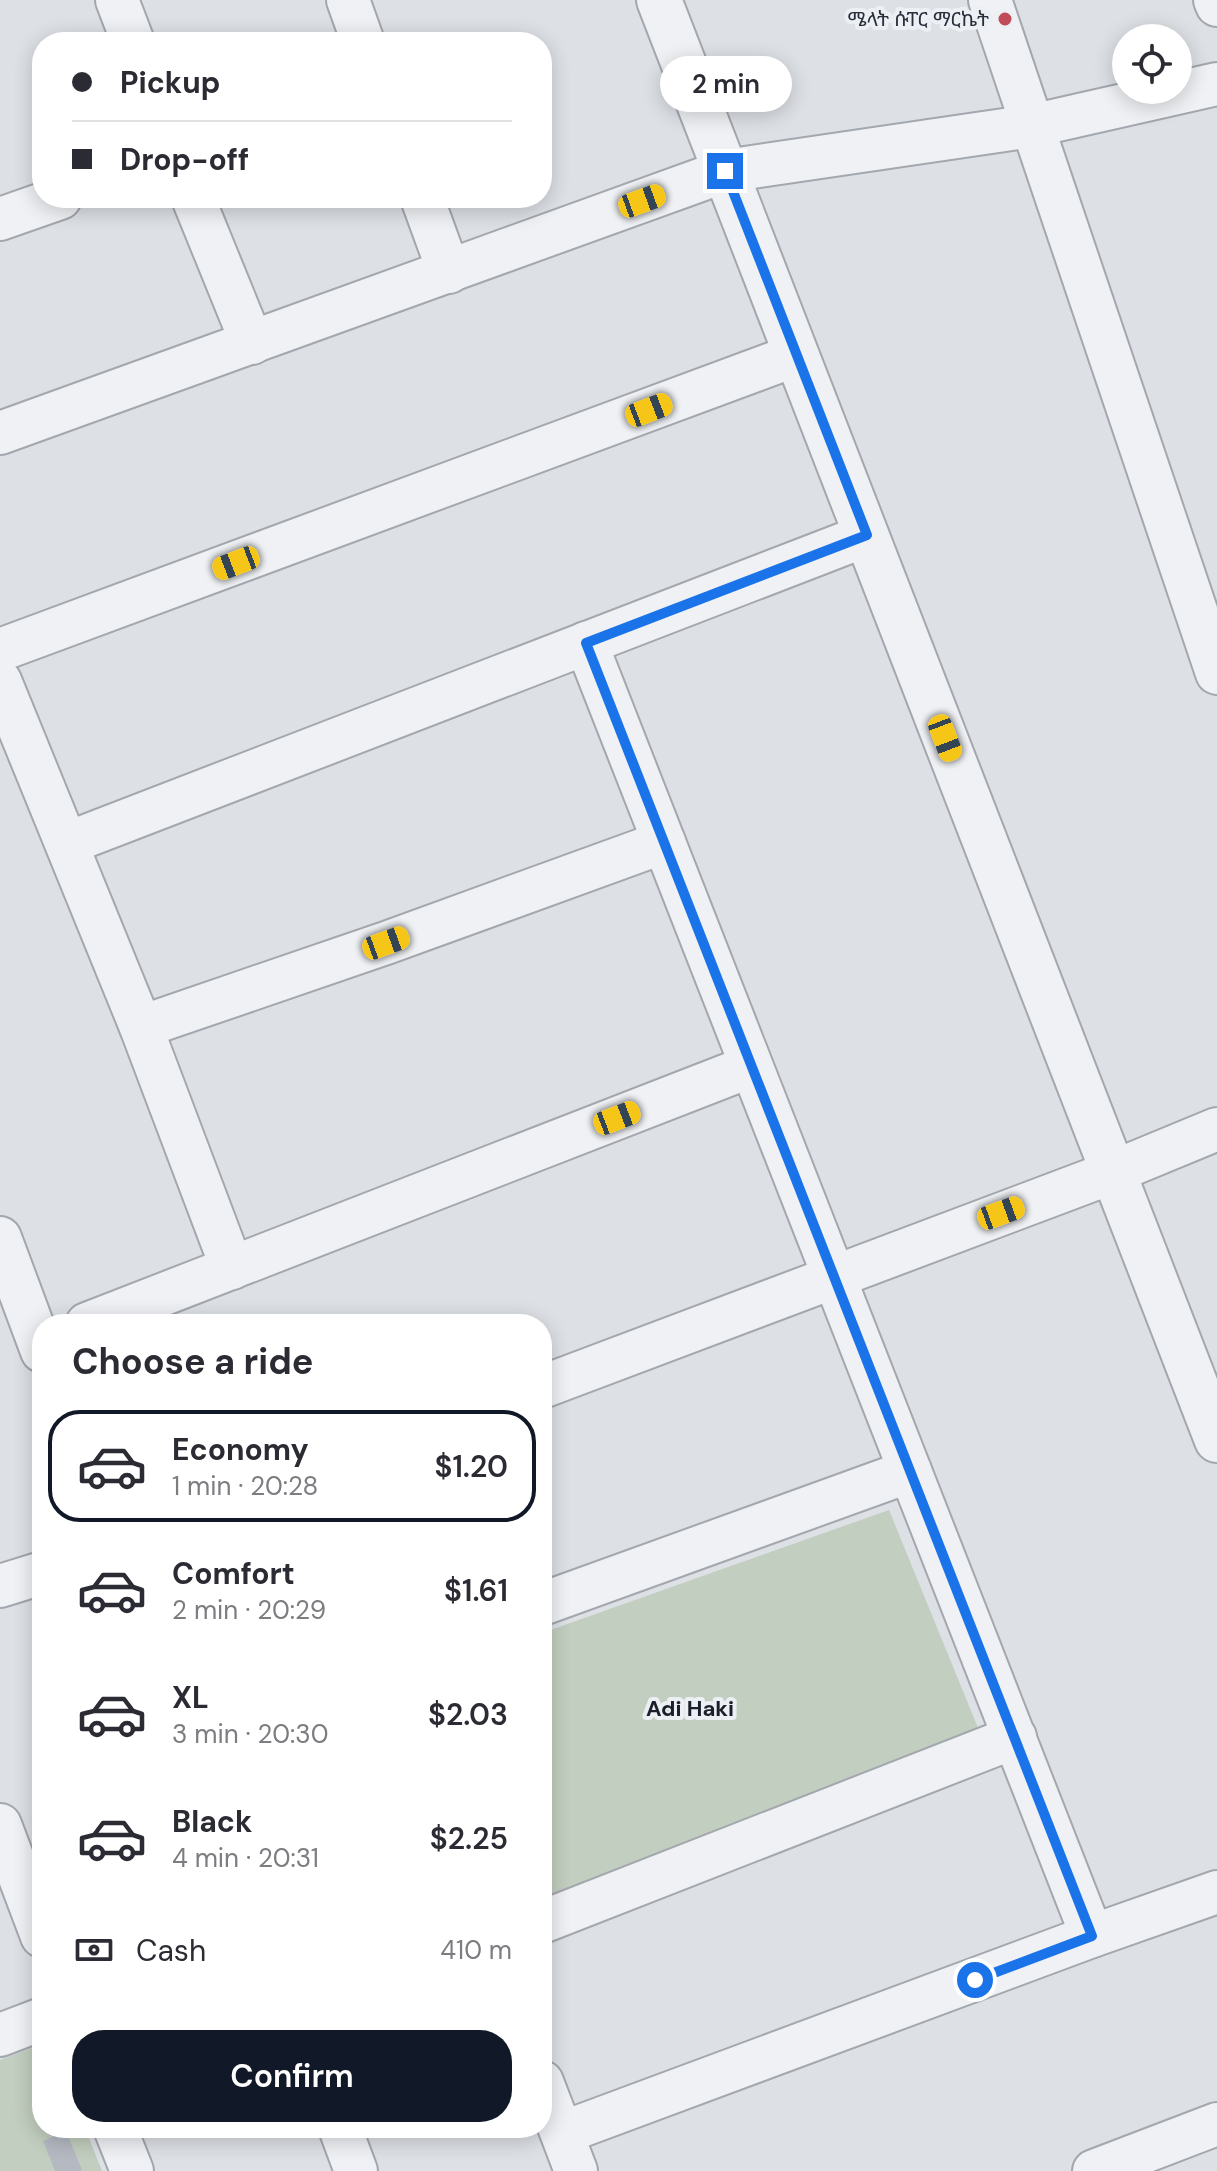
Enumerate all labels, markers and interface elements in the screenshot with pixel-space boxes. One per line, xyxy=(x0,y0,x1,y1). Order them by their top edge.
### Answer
place label: ሜላት ሱፐር ማርኬት xyxy=(848,6,989,32)
marker: ሜላት ሱፐር ማርኬት xyxy=(996,10,1014,28)
map controls xyxy=(1112,24,1192,104)
button: locate xyxy=(1112,24,1192,104)
callout: 2 min xyxy=(659,55,791,111)
text: Pickup xyxy=(120,63,220,102)
text: 2 min xyxy=(692,67,760,101)
text: Drop-off xyxy=(120,140,249,179)
route end xyxy=(707,153,743,189)
car xyxy=(615,182,669,220)
car xyxy=(622,390,676,430)
car xyxy=(209,543,263,583)
car xyxy=(925,711,965,765)
car xyxy=(359,924,413,962)
car xyxy=(590,1098,644,1138)
car xyxy=(974,1194,1028,1232)
text: Choose a ride xyxy=(72,1338,313,1385)
icon: car xyxy=(76,1430,148,1502)
text: Economy xyxy=(172,1430,309,1469)
text: $1.20 xyxy=(434,1447,508,1486)
text: 1 min · 20:28 xyxy=(172,1469,318,1503)
icon: car xyxy=(76,1554,148,1626)
text: Comfort xyxy=(172,1554,295,1593)
text: $1.61 xyxy=(444,1571,508,1610)
text: 2 min · 20:29 xyxy=(172,1593,326,1627)
icon: car xyxy=(76,1678,148,1750)
text: XL xyxy=(172,1678,209,1717)
district label: Adi Haki xyxy=(646,1694,734,1723)
text: $2.03 xyxy=(428,1695,508,1734)
text: 3 min · 20:30 xyxy=(172,1717,329,1751)
icon: car xyxy=(76,1802,148,1874)
text: Black xyxy=(172,1802,252,1841)
text: $2.25 xyxy=(430,1819,508,1858)
text: 4 min · 20:31 xyxy=(172,1841,319,1875)
icon: cash xyxy=(72,1928,116,1972)
text: Cash xyxy=(136,1931,206,1970)
text: 410 m xyxy=(440,1933,512,1967)
route start xyxy=(957,1962,993,1998)
button: Confirm xyxy=(72,2030,512,2122)

